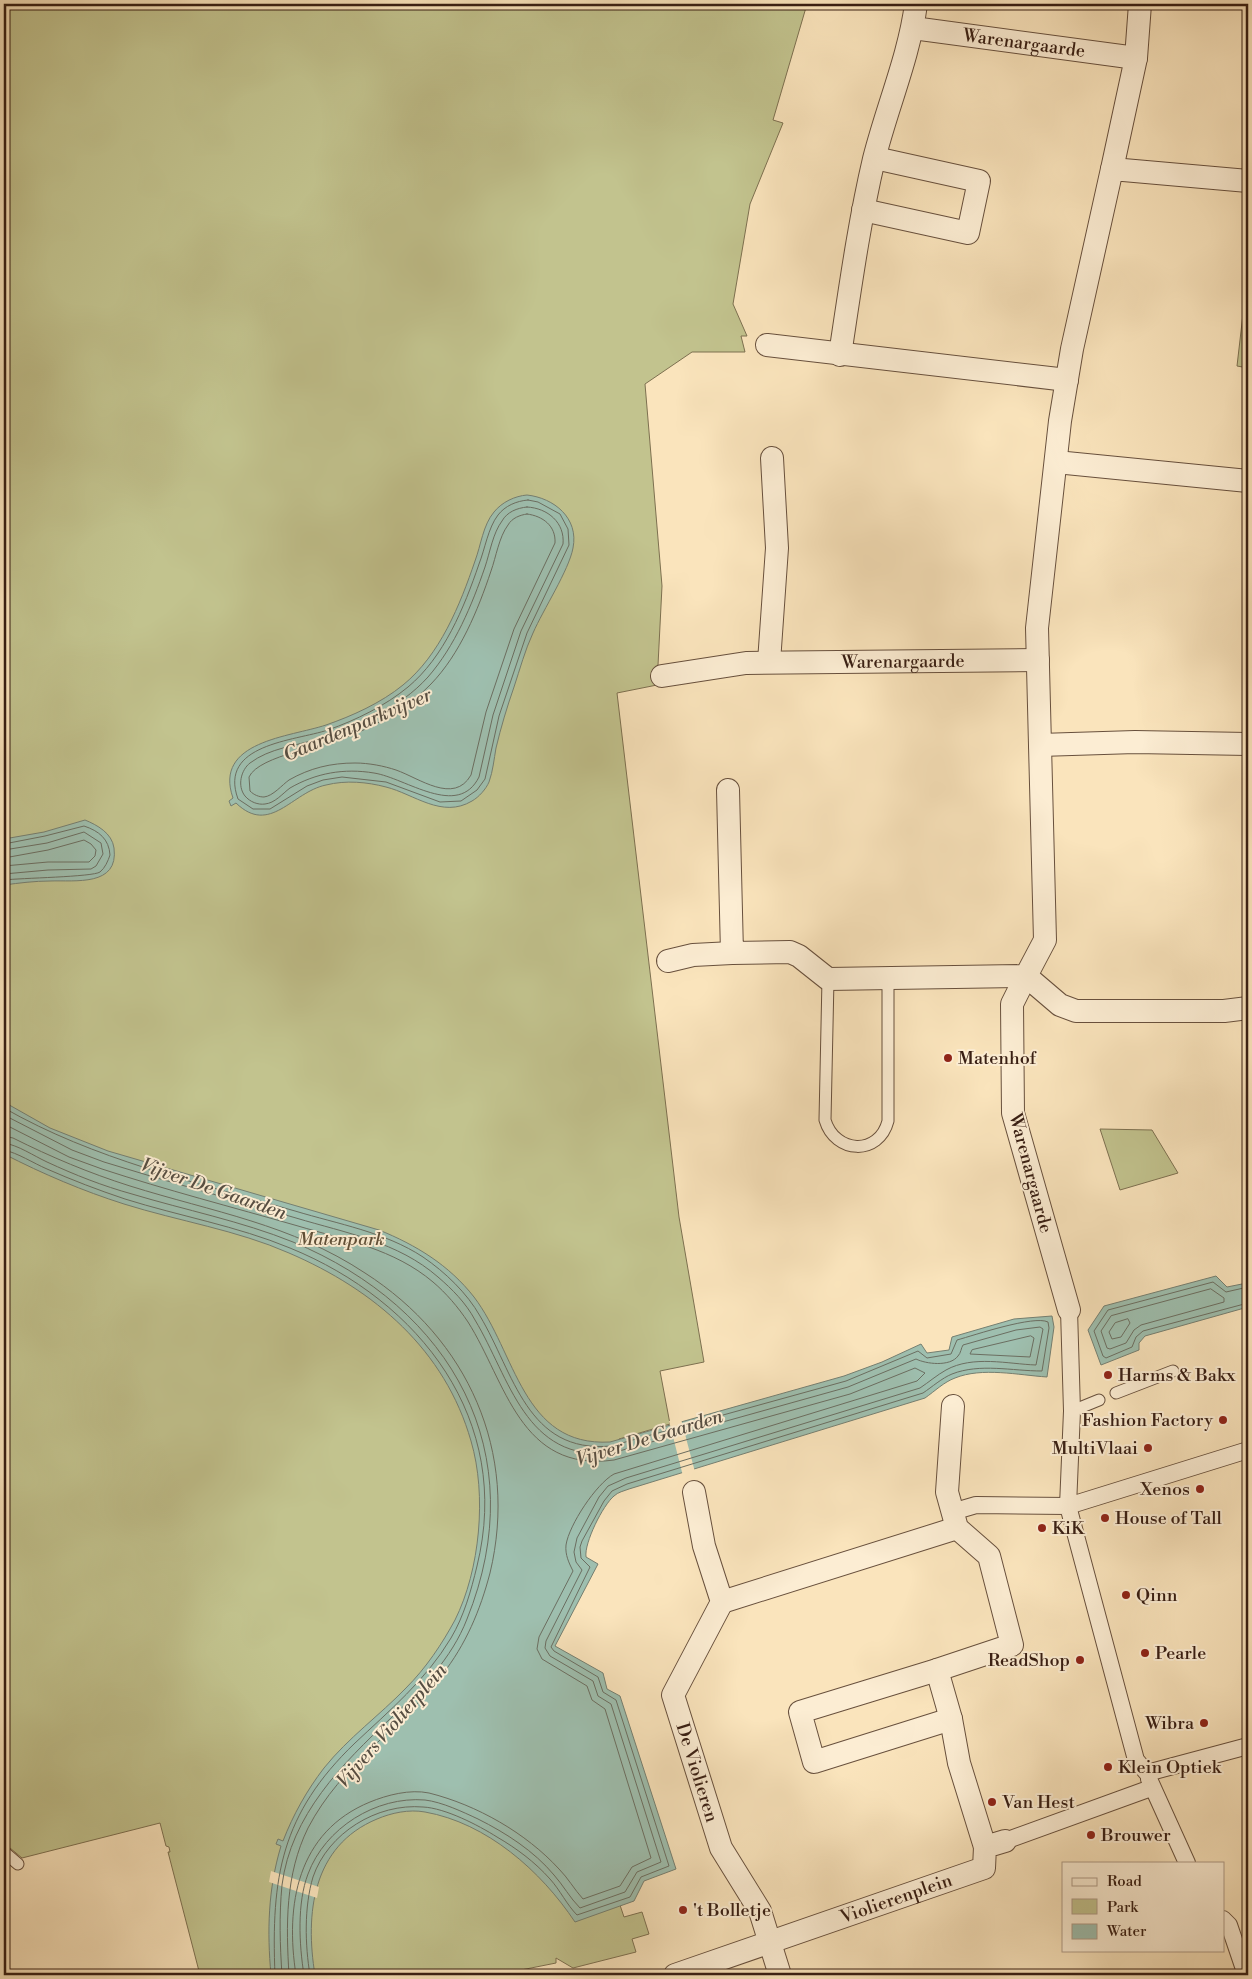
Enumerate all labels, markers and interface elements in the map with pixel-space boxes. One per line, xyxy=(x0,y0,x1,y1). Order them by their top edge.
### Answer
street label: Warenargaarde xyxy=(960,24,1086,63)
street label: Warenargaarde xyxy=(840,650,965,674)
water label: Gaardenparkvijver xyxy=(279,682,436,767)
place label: Matenhof xyxy=(958,1047,1038,1070)
marker: Matenhof xyxy=(942,1052,954,1064)
street label: Warenargaarde xyxy=(1003,1110,1058,1235)
water label: Vijver De Gaarden xyxy=(138,1153,290,1225)
park label: Matenpark xyxy=(297,1228,385,1251)
place label: Harms & Bakx xyxy=(1118,1364,1236,1387)
marker: Harms & Bakx xyxy=(1102,1369,1114,1381)
water label: Vijver De Gaarden xyxy=(573,1404,726,1472)
place label: Fashion Factory xyxy=(1082,1409,1213,1432)
marker: Fashion Factory xyxy=(1217,1414,1229,1426)
place label: MultiVlaai xyxy=(1052,1437,1138,1460)
marker: MultiVlaai xyxy=(1142,1442,1154,1454)
place label: Xenos xyxy=(1139,1478,1190,1501)
marker: Xenos xyxy=(1194,1483,1206,1495)
place label: House of Tall xyxy=(1115,1507,1223,1530)
marker: House of Tall xyxy=(1099,1512,1111,1524)
place label: KiK xyxy=(1052,1517,1086,1540)
marker: KiK xyxy=(1036,1522,1048,1534)
place label: Qinn xyxy=(1136,1584,1178,1607)
marker: Qinn xyxy=(1120,1589,1132,1601)
place label: Pearle xyxy=(1155,1642,1206,1665)
marker: Pearle xyxy=(1139,1647,1151,1659)
place label: ReadShop xyxy=(988,1649,1070,1672)
marker: ReadShop xyxy=(1074,1654,1086,1666)
water label: Vijvers Violierplein xyxy=(331,1658,452,1793)
place label: Wibra xyxy=(1144,1712,1195,1735)
marker: Wibra xyxy=(1198,1717,1210,1729)
street label: De Violieren xyxy=(670,1720,723,1825)
place label: Klein Optiek xyxy=(1118,1756,1223,1779)
marker: Klein Optiek xyxy=(1102,1761,1114,1773)
place label: Van Hest xyxy=(1001,1791,1075,1814)
marker: Van Hest xyxy=(986,1796,998,1808)
place label: Brouwer xyxy=(1100,1824,1171,1847)
marker: Brouwer xyxy=(1085,1829,1097,1841)
legend xyxy=(1062,1862,1224,1952)
street label: Violierenplein xyxy=(836,1869,956,1929)
text: Road xyxy=(1107,1872,1142,1891)
text: Park xyxy=(1107,1898,1139,1917)
place label: 't Bolletje xyxy=(693,1899,771,1922)
marker: 't Bolletje xyxy=(677,1904,689,1916)
text: Water xyxy=(1106,1922,1147,1941)

